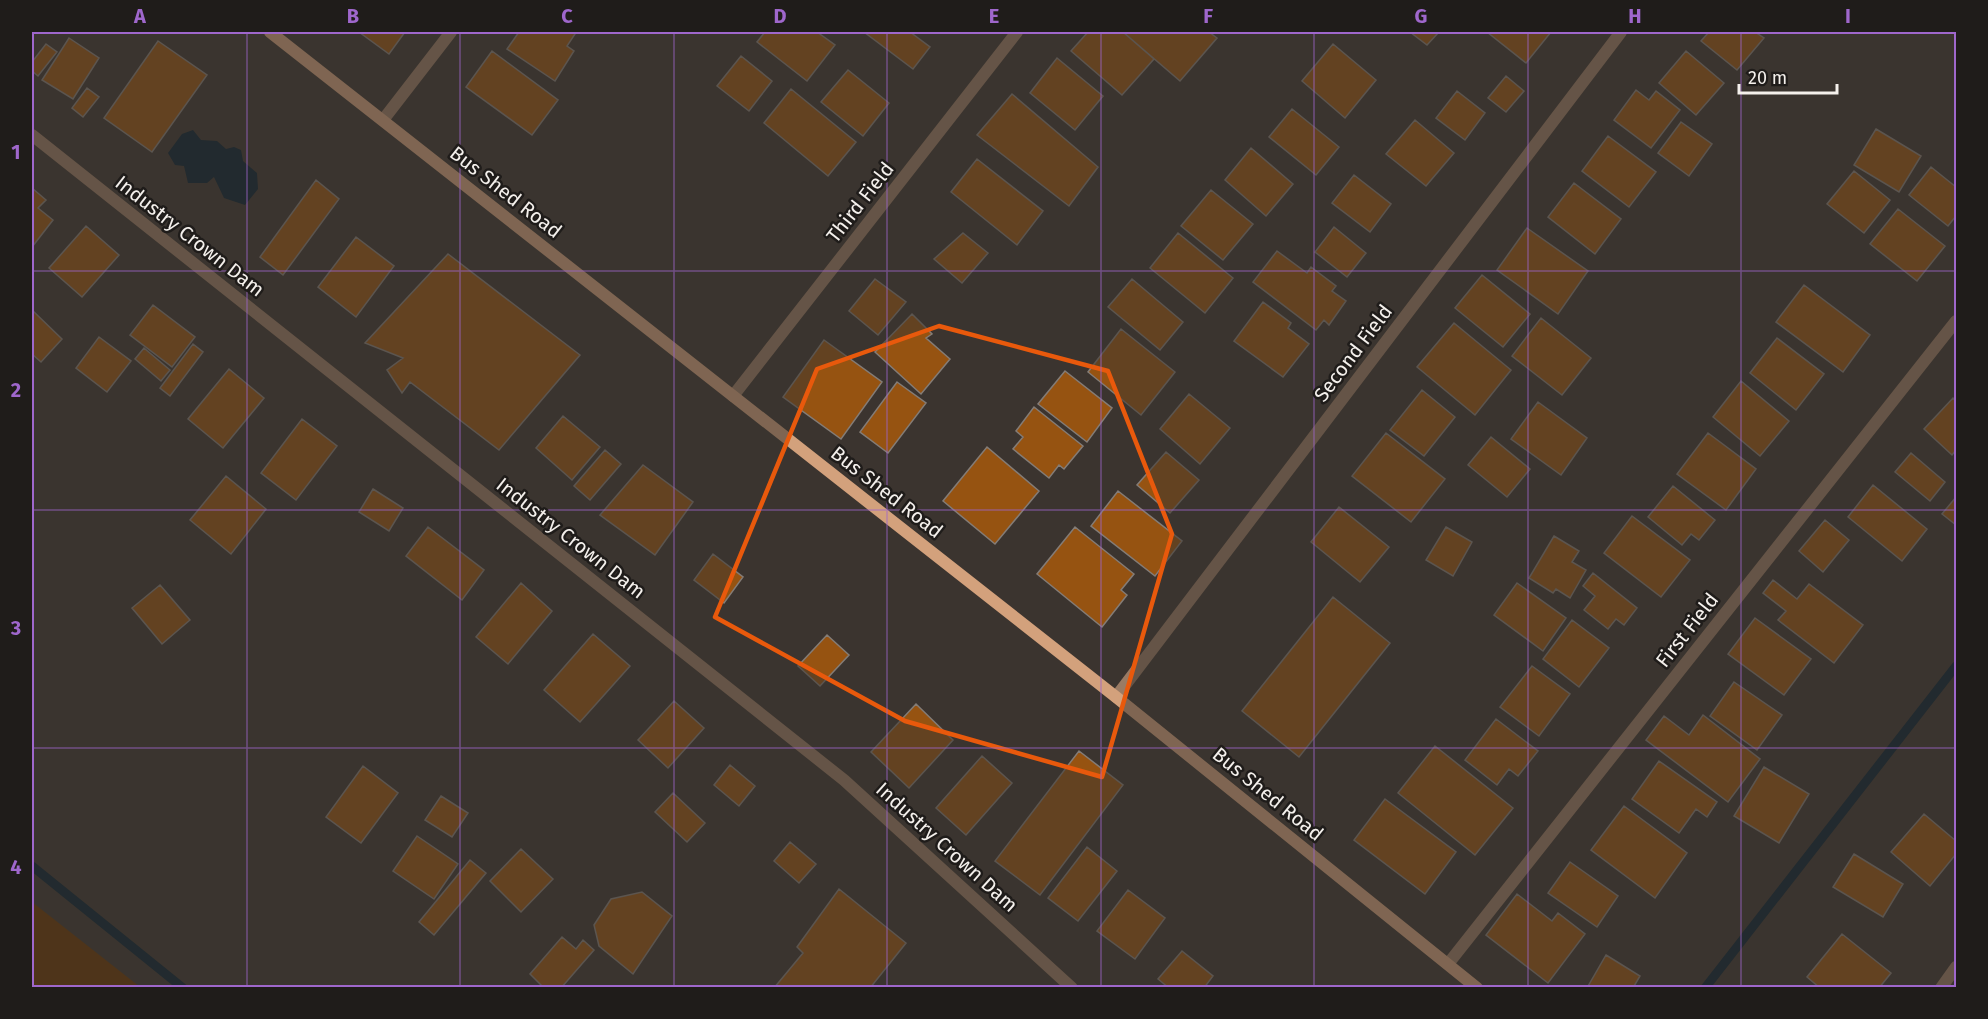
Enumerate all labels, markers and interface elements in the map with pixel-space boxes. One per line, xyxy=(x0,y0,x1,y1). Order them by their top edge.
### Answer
text: A xyxy=(133,4,147,28)
text: B xyxy=(347,4,359,28)
text: C xyxy=(561,4,573,28)
text: D xyxy=(773,4,787,28)
text: E xyxy=(989,4,999,28)
text: F xyxy=(1203,4,1213,28)
text: G xyxy=(1415,4,1427,28)
text: H xyxy=(1628,4,1642,28)
text: I xyxy=(1845,4,1851,28)
scale bar xyxy=(1739,57,1836,95)
text: 20 m xyxy=(1748,67,1787,89)
text: 1 xyxy=(11,140,21,164)
street label: Bus Shed Road xyxy=(445,141,567,243)
street label: Third Field xyxy=(821,157,899,247)
street label: Industry Crown Dam xyxy=(111,170,269,302)
street label: Second Field xyxy=(1309,300,1397,406)
text: 2 xyxy=(11,378,21,402)
street label: Bus Shed Road xyxy=(826,441,948,543)
street label: Industry Crown Dam xyxy=(492,472,650,604)
street label: First Field xyxy=(1651,588,1723,672)
text: 3 xyxy=(10,616,21,640)
street label: Bus Shed Road xyxy=(1208,742,1328,846)
street label: Industry Crown Dam xyxy=(871,777,1023,917)
text: 4 xyxy=(10,855,22,879)

